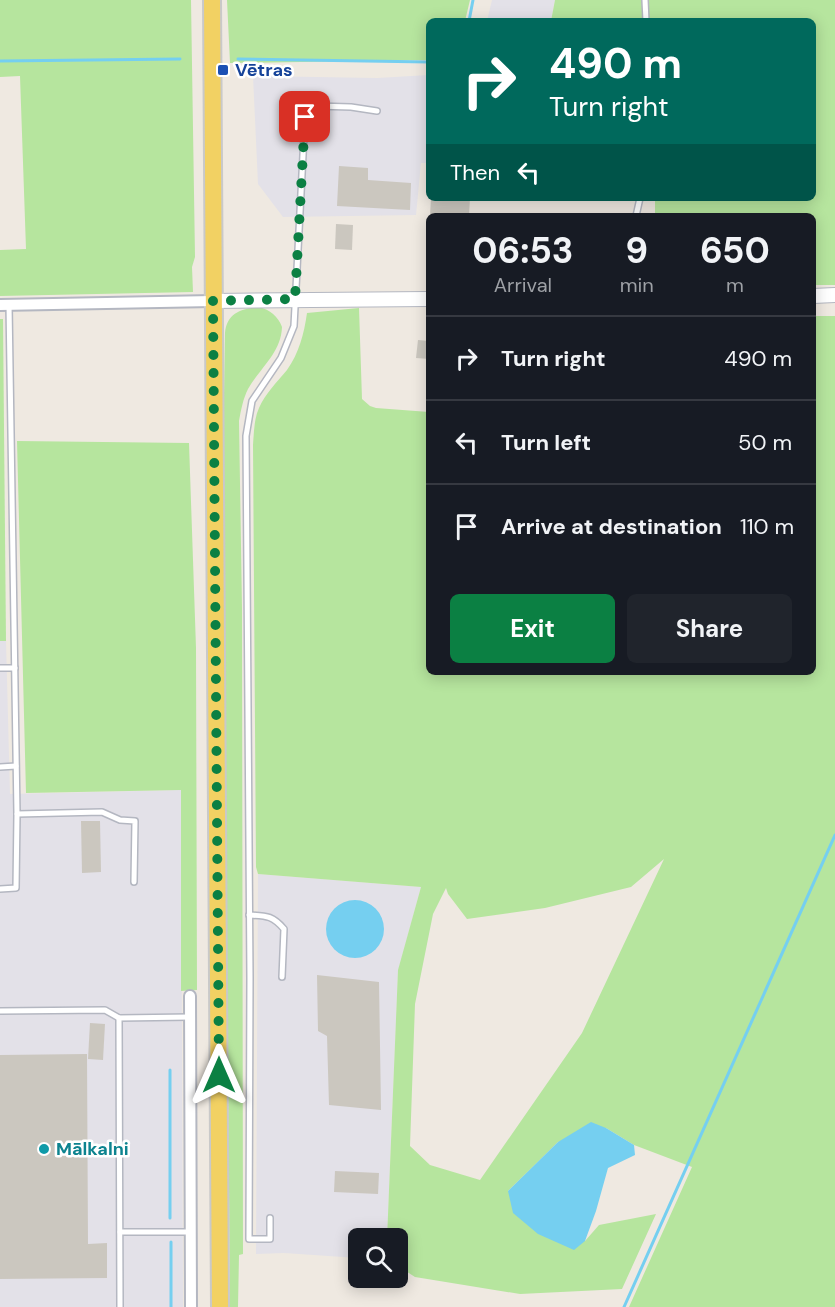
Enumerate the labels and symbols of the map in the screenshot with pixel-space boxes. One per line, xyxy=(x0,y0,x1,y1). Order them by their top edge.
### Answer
place label: Vētras xyxy=(235,58,293,82)
marker: Vētras xyxy=(216,63,230,77)
pin xyxy=(279,91,330,142)
position arrow xyxy=(187,1043,251,1107)
place label: Mālkalni xyxy=(56,1137,129,1161)
marker: Mālkalni xyxy=(37,1142,51,1156)

